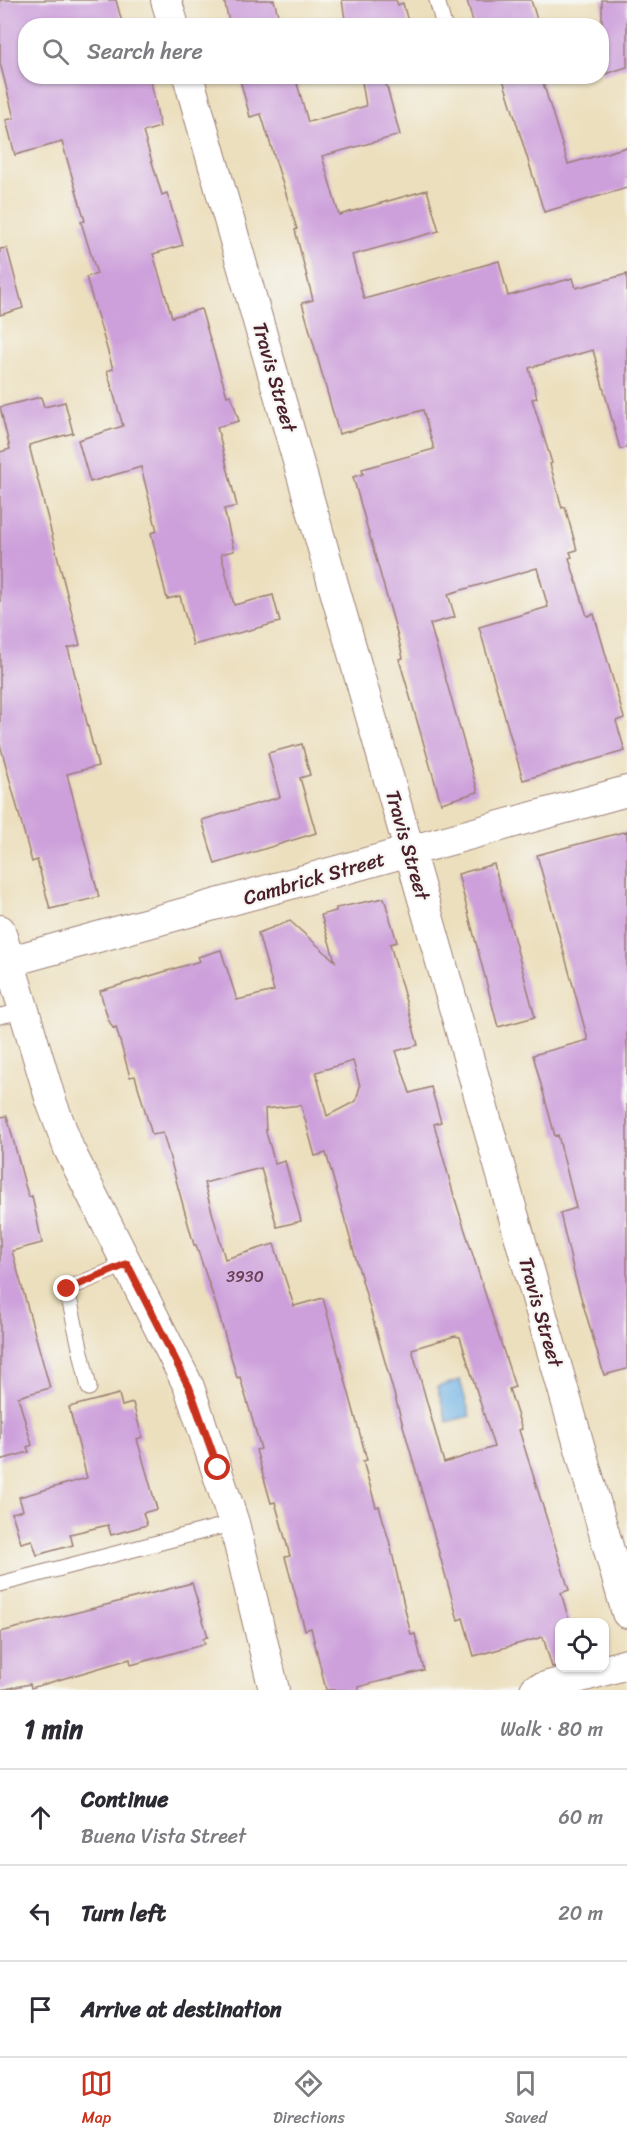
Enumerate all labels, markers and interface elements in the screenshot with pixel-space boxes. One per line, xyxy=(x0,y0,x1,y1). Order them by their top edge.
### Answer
search box xyxy=(18,18,609,84)
text: Search here xyxy=(87,32,203,71)
icon: search xyxy=(39,35,72,68)
street label: Travis Street xyxy=(242,318,307,437)
street label: Travis Street xyxy=(375,786,440,905)
street label: Cambrick Street xyxy=(239,841,389,915)
street label: Travis Street xyxy=(508,1253,573,1372)
house number: 3930 xyxy=(226,1262,264,1291)
route end xyxy=(53,1275,79,1301)
route start xyxy=(204,1454,230,1480)
map controls xyxy=(555,1618,609,1672)
button: locate xyxy=(555,1618,609,1672)
text: 1 min xyxy=(24,1706,83,1752)
text: Walk · 80 m xyxy=(500,1712,603,1747)
text: Continue xyxy=(81,1780,169,1819)
text: 60 m xyxy=(558,1800,603,1835)
icon: ahead xyxy=(24,1801,57,1834)
text: Buena Vista Street xyxy=(81,1819,246,1854)
text: Turn left xyxy=(81,1894,166,1933)
text: 20 m xyxy=(558,1896,603,1931)
icon: left xyxy=(24,1897,57,1930)
text: Arrive at destination xyxy=(81,1990,282,2029)
icon: arrive xyxy=(24,1993,57,2026)
tab: Map xyxy=(80,2067,113,2132)
tab: Directions xyxy=(273,2067,345,2132)
tab: Saved xyxy=(505,2067,547,2132)

